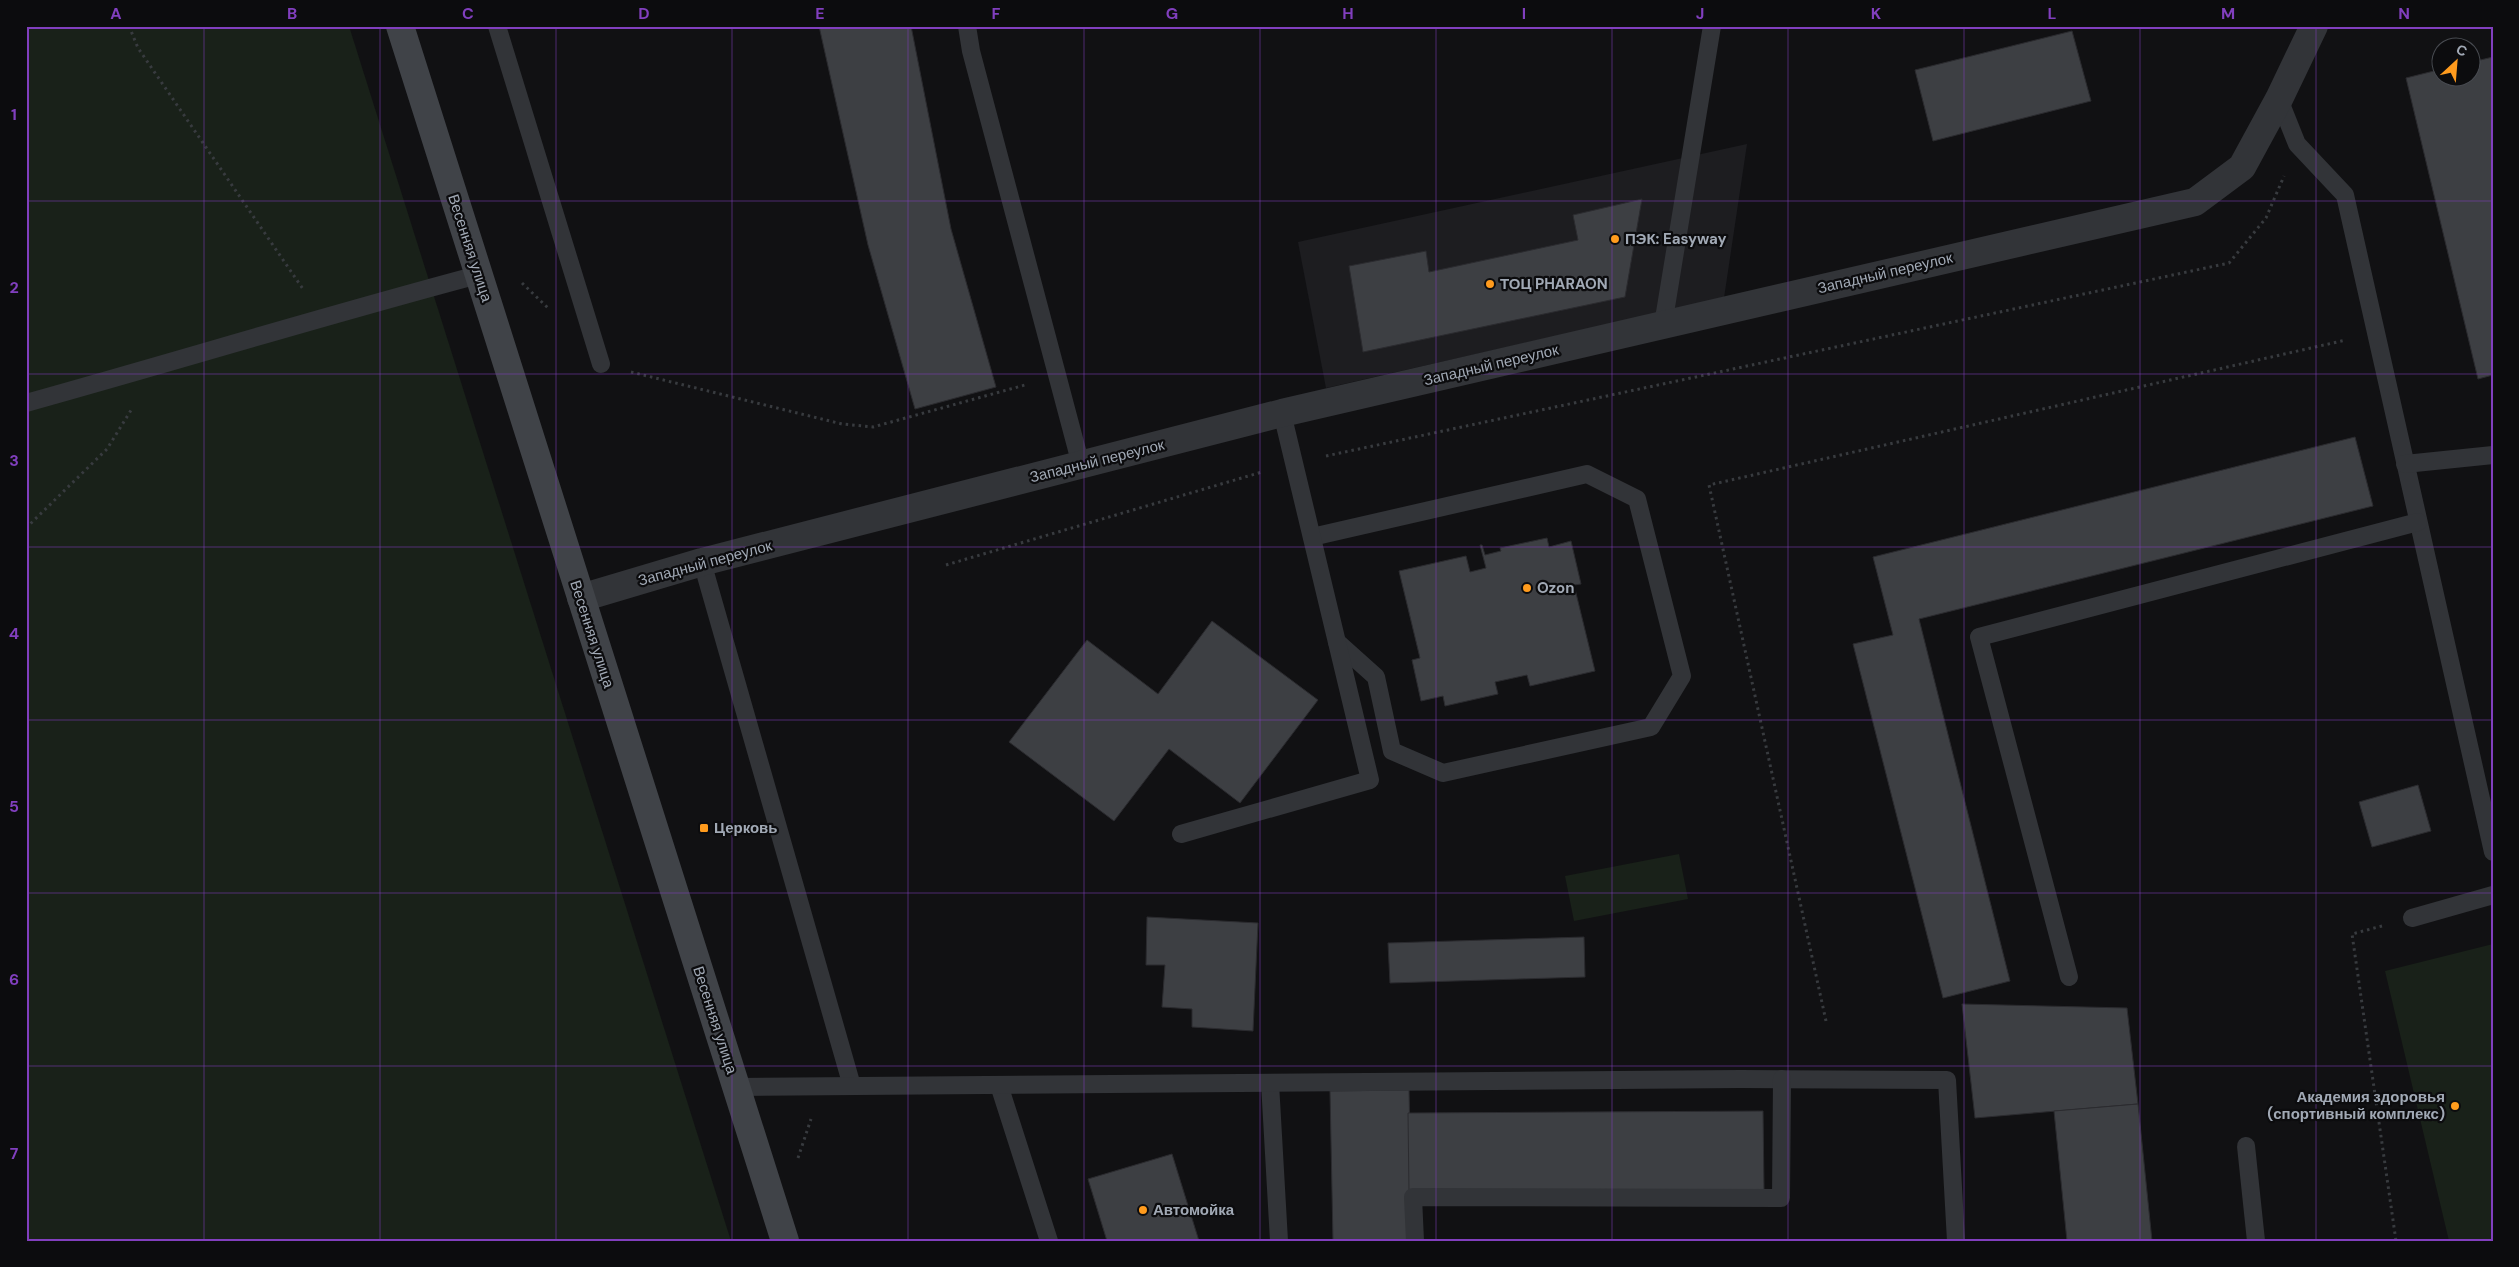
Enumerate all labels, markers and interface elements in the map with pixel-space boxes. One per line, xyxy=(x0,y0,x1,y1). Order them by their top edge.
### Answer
text: A xyxy=(110,3,122,24)
text: B xyxy=(287,3,297,24)
text: C xyxy=(462,3,474,24)
text: D xyxy=(638,3,650,24)
text: E xyxy=(815,3,825,24)
text: F xyxy=(992,3,1001,24)
text: G xyxy=(1166,3,1178,24)
text: H xyxy=(1342,3,1354,24)
text: I xyxy=(1522,3,1526,24)
text: J xyxy=(1696,3,1704,24)
text: K xyxy=(1871,3,1882,24)
text: L xyxy=(2048,3,2057,24)
text: M xyxy=(2221,3,2235,24)
text: N xyxy=(2398,3,2410,24)
north arrow xyxy=(2432,38,2482,88)
text: С xyxy=(2453,40,2470,61)
text: 1 xyxy=(11,104,17,125)
street label: Весенняя улица xyxy=(443,192,497,305)
place label: ПЭК: Easyway xyxy=(1625,229,1727,249)
marker: ПЭК: Easyway xyxy=(1609,233,1621,245)
street label: Западный переулок xyxy=(1816,248,1955,298)
place label: ТОЦ PHARAON xyxy=(1500,274,1608,294)
text: 2 xyxy=(9,277,19,298)
marker: ТОЦ PHARAON xyxy=(1484,278,1496,290)
street label: Западный переулок xyxy=(1422,340,1561,390)
street label: Западный переулок xyxy=(1028,434,1167,487)
text: 3 xyxy=(9,450,19,471)
street label: Западный переулок xyxy=(636,535,775,591)
street label: Весенняя улица xyxy=(565,578,619,691)
place label: Ozon xyxy=(1537,578,1575,598)
marker: Ozon xyxy=(1521,582,1533,594)
text: 4 xyxy=(9,623,19,644)
text: 5 xyxy=(9,796,19,817)
place label: Церковь xyxy=(714,818,778,838)
marker: Церковь xyxy=(698,822,710,834)
street label: Весенняя улица xyxy=(688,964,742,1077)
text: 6 xyxy=(9,969,19,990)
place label: Академия здоровья (спортивный комплекс) xyxy=(2267,1087,2445,1124)
marker: Академия здоровья (спортивный комплекс) xyxy=(2449,1100,2461,1112)
text: 7 xyxy=(10,1143,19,1164)
place label: Автомойка xyxy=(1153,1200,1235,1220)
marker: Автомойка xyxy=(1137,1204,1149,1216)

